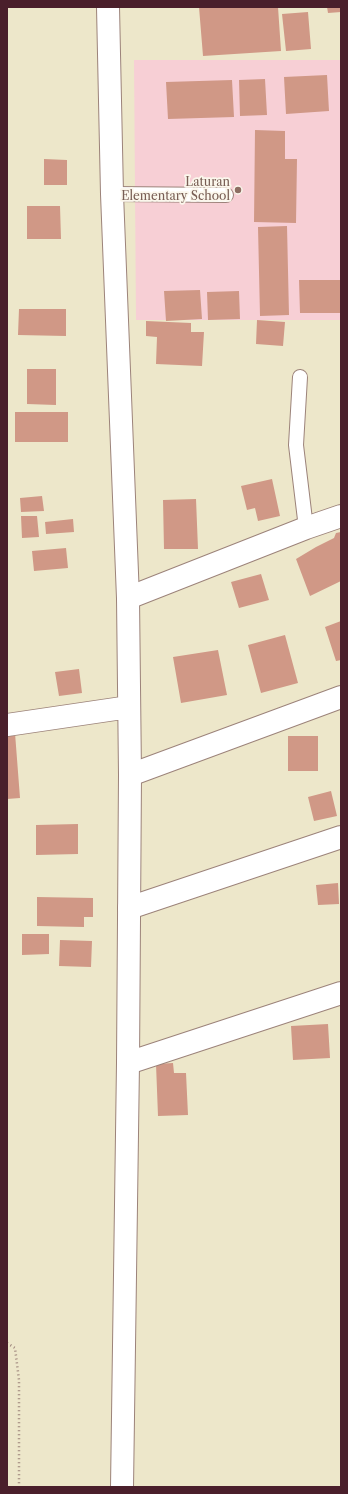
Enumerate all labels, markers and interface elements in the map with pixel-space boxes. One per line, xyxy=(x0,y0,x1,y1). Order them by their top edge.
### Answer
place label: Laturan Elementary School xyxy=(121,176,230,204)
marker: Laturan Elementary School xyxy=(233,185,243,195)

